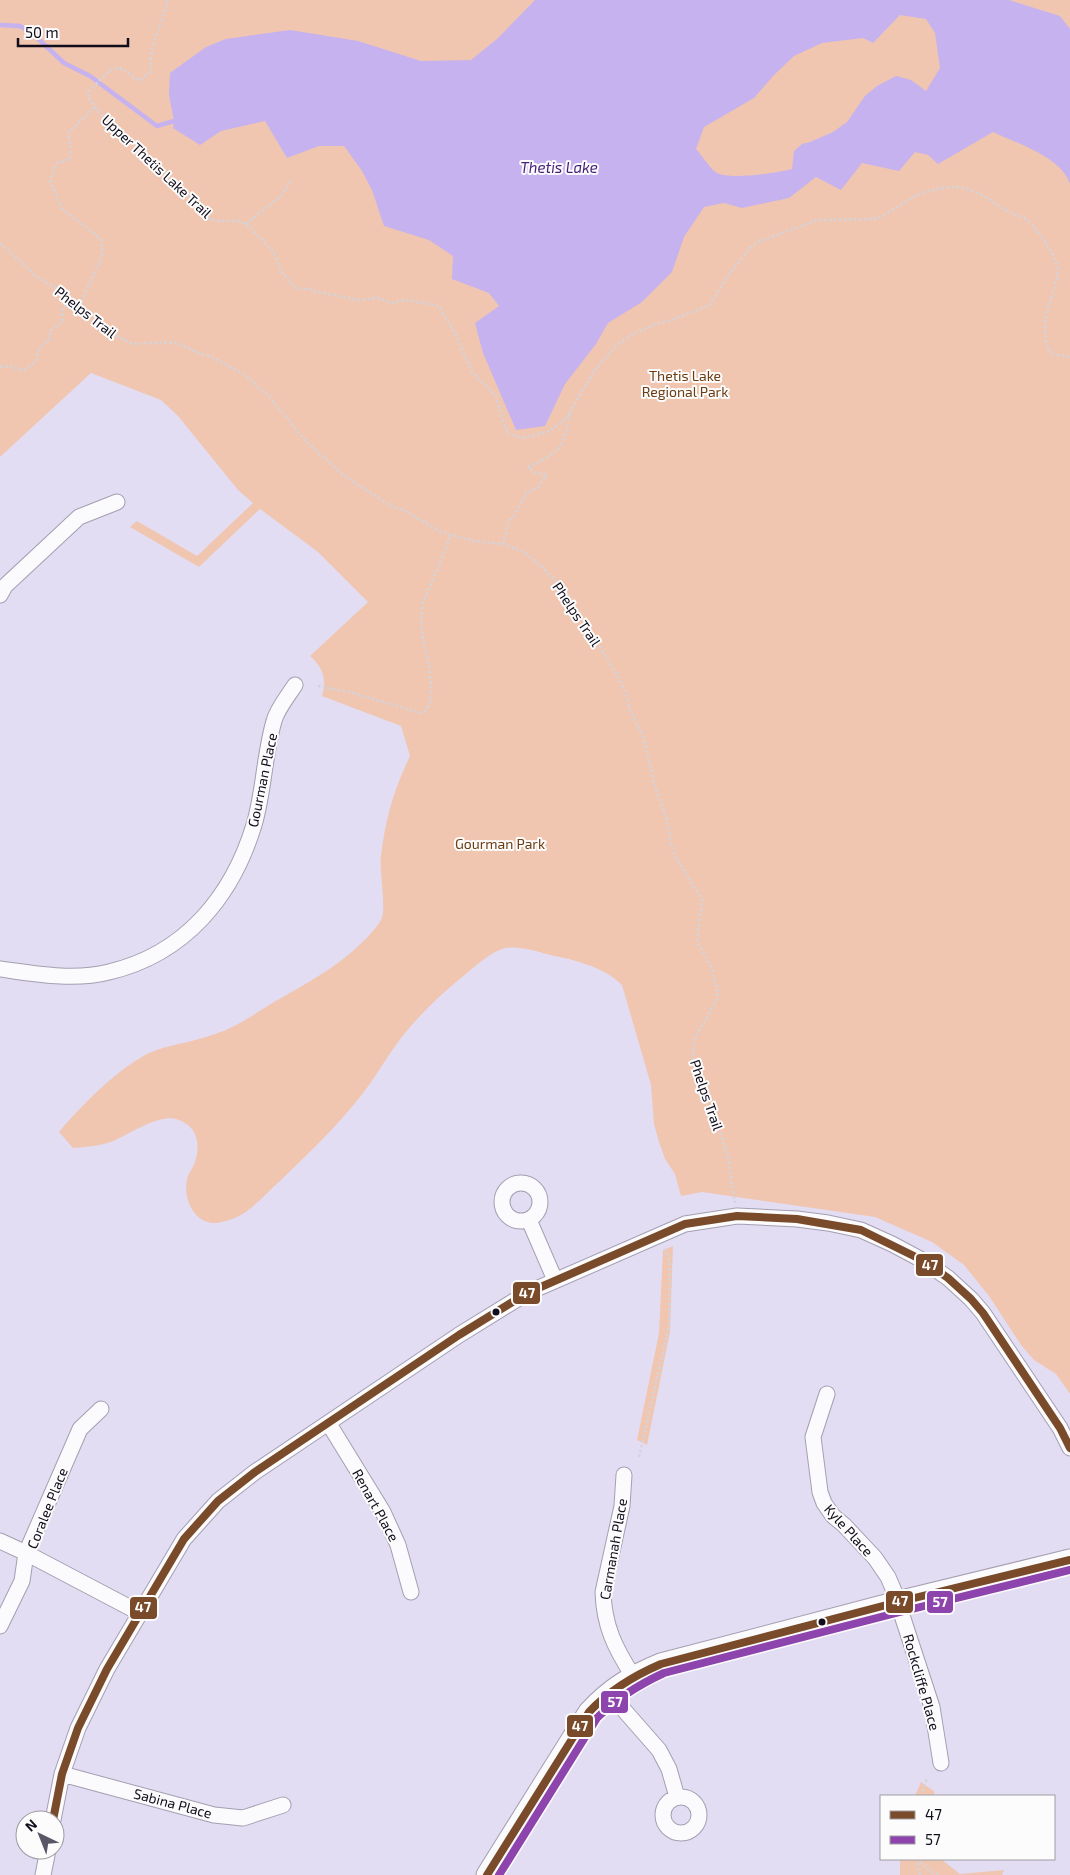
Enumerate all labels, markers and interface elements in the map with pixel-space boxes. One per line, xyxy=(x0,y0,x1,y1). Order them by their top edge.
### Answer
scale bar xyxy=(18,15,128,47)
text: 50 m xyxy=(25,23,59,41)
street label: Upper Thetis Lake Trail xyxy=(99,111,216,222)
water label: Thetis Lake xyxy=(520,158,598,176)
street label: Phelps Trail xyxy=(52,283,121,342)
park label: Thetis Lake Regional Park xyxy=(642,367,728,400)
street label: Phelps Trail xyxy=(549,579,605,650)
street label: Gourman Place xyxy=(244,731,280,829)
park label: Gourman Park xyxy=(455,835,545,852)
street label: Phelps Trail xyxy=(687,1057,727,1133)
line badge: 47 xyxy=(915,1253,944,1277)
text: 47 xyxy=(922,1256,939,1273)
line badge: 47 xyxy=(512,1281,541,1305)
text: 47 xyxy=(519,1284,536,1301)
unlabelled marker xyxy=(491,1307,501,1317)
street label: Coralee Place xyxy=(23,1465,71,1551)
street label: Renart Place xyxy=(349,1466,403,1544)
street label: Carmanah Place xyxy=(596,1497,630,1601)
street label: Kyle Place xyxy=(821,1500,877,1560)
line badge: 47 xyxy=(885,1590,914,1614)
line badge: 57 xyxy=(926,1590,954,1614)
text: 47 xyxy=(892,1592,909,1609)
text: 57 xyxy=(932,1593,948,1610)
line badge: 47 xyxy=(129,1596,158,1620)
text: 47 xyxy=(135,1598,152,1615)
unlabelled marker xyxy=(817,1617,827,1627)
street label: Rockcliffe Place xyxy=(900,1632,944,1732)
line badge: 57 xyxy=(600,1690,629,1714)
text: 57 xyxy=(607,1693,623,1710)
line badge: 47 xyxy=(566,1714,594,1738)
text: 47 xyxy=(572,1717,589,1734)
street label: Sabina Place xyxy=(132,1784,214,1822)
legend xyxy=(880,1795,1055,1860)
text: 47 xyxy=(925,1805,942,1823)
north arrow xyxy=(15,1810,65,1860)
text: N xyxy=(21,1815,40,1835)
text: 57 xyxy=(925,1830,941,1848)

